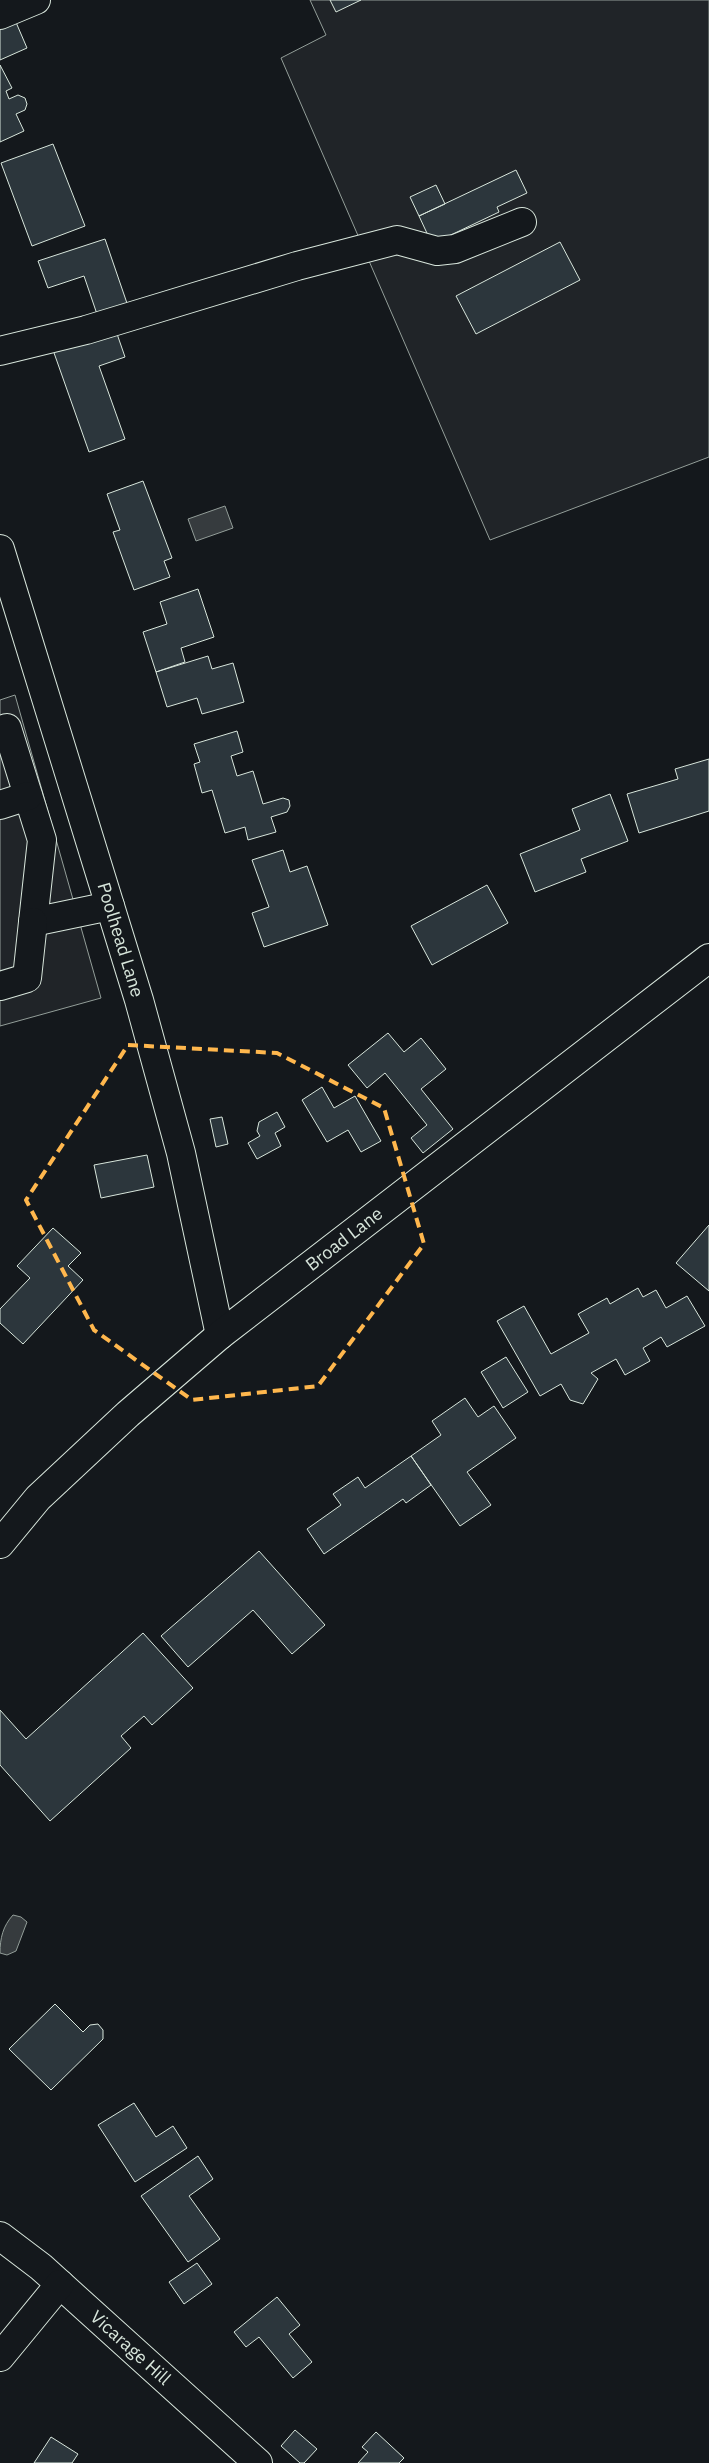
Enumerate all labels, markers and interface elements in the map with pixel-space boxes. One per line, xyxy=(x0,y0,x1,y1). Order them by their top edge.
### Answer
street label: Poolhead Lane xyxy=(92,880,149,1000)
street label: Broad Lane xyxy=(301,1202,387,1276)
street label: Vicarage Hill xyxy=(86,2305,176,2390)

